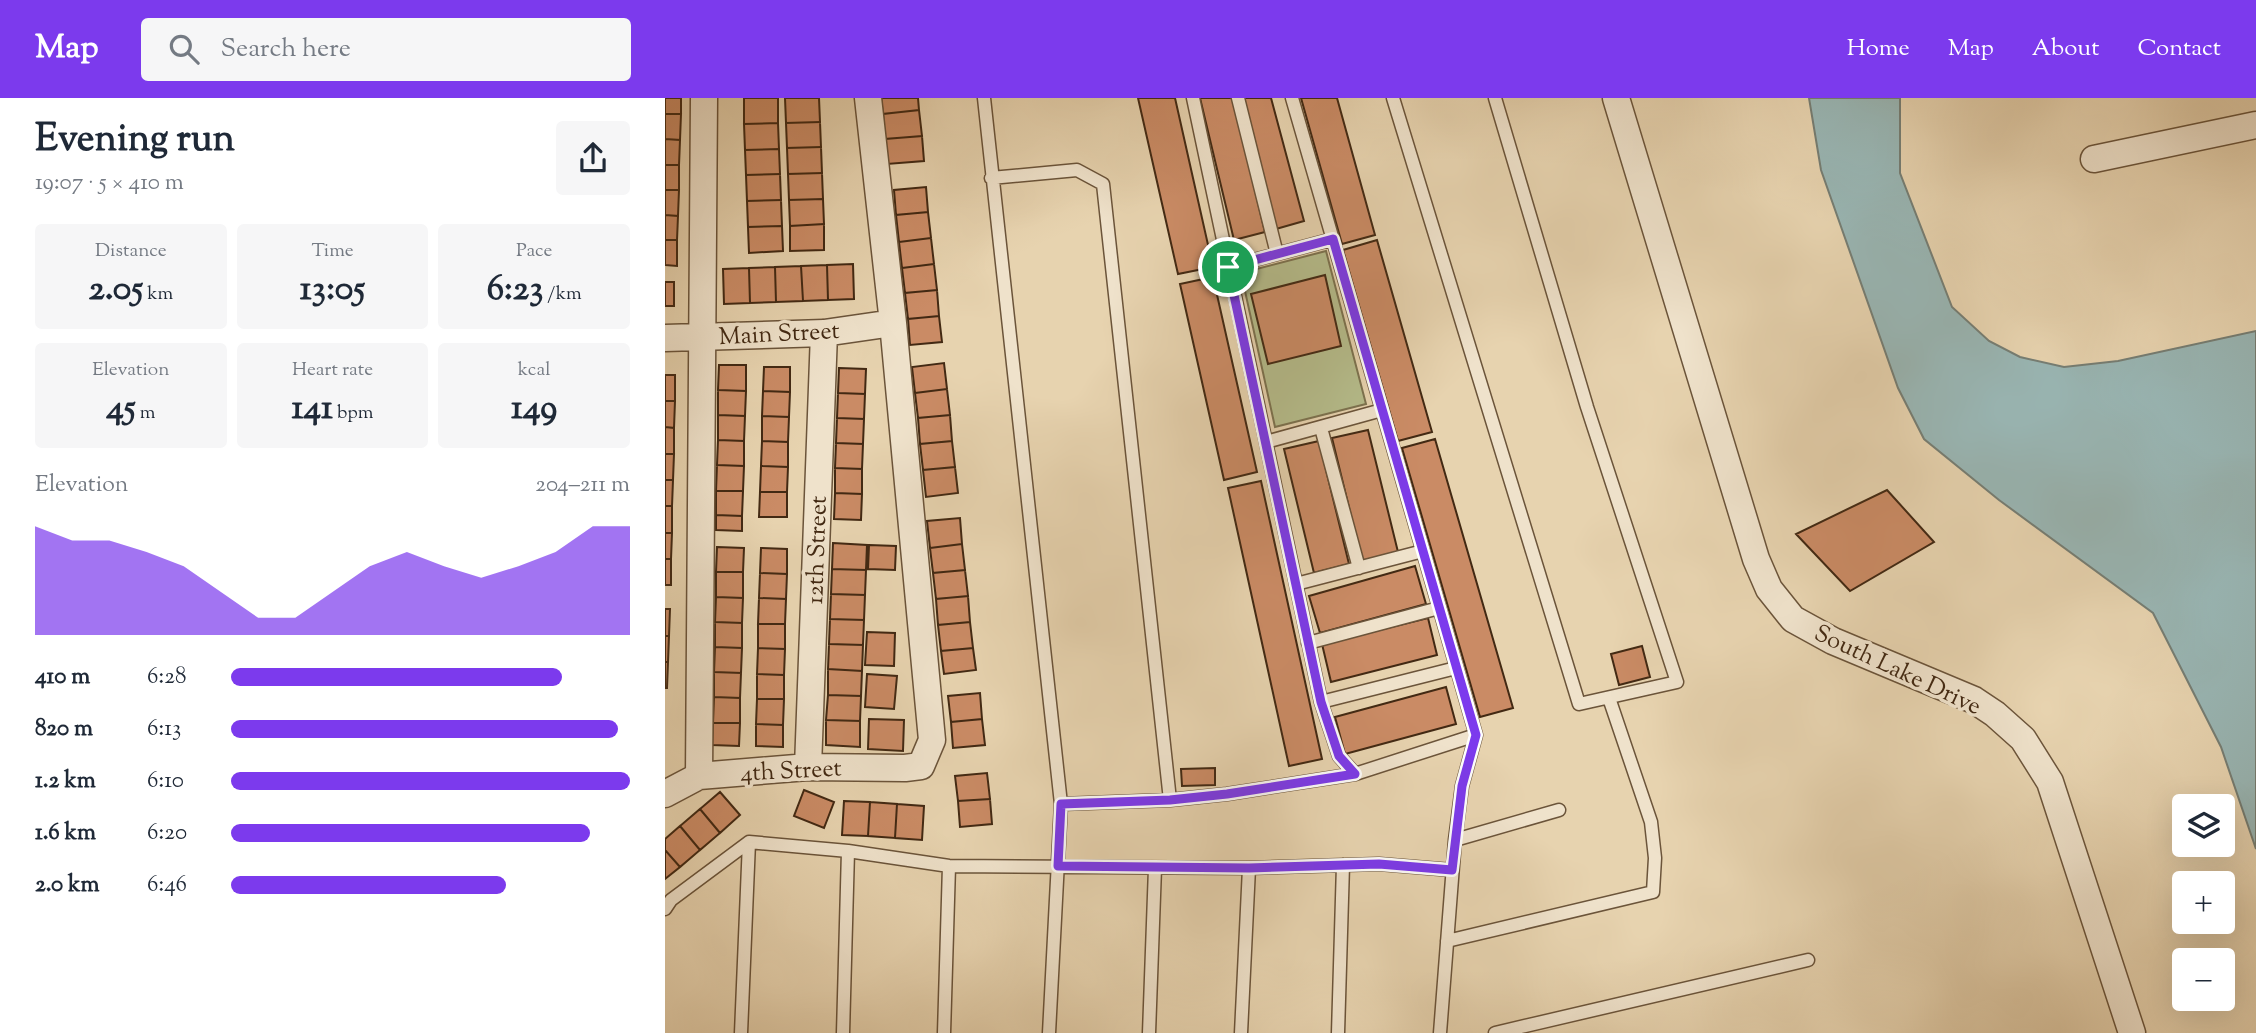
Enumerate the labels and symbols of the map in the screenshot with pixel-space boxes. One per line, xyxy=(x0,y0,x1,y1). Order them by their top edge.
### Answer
pin xyxy=(1198,237,1258,297)
street label: Main Street xyxy=(718,315,841,355)
street label: 12th Street xyxy=(799,495,837,605)
street label: South Lake Drive xyxy=(1808,617,1986,724)
street label: 4th Street xyxy=(740,752,843,792)

